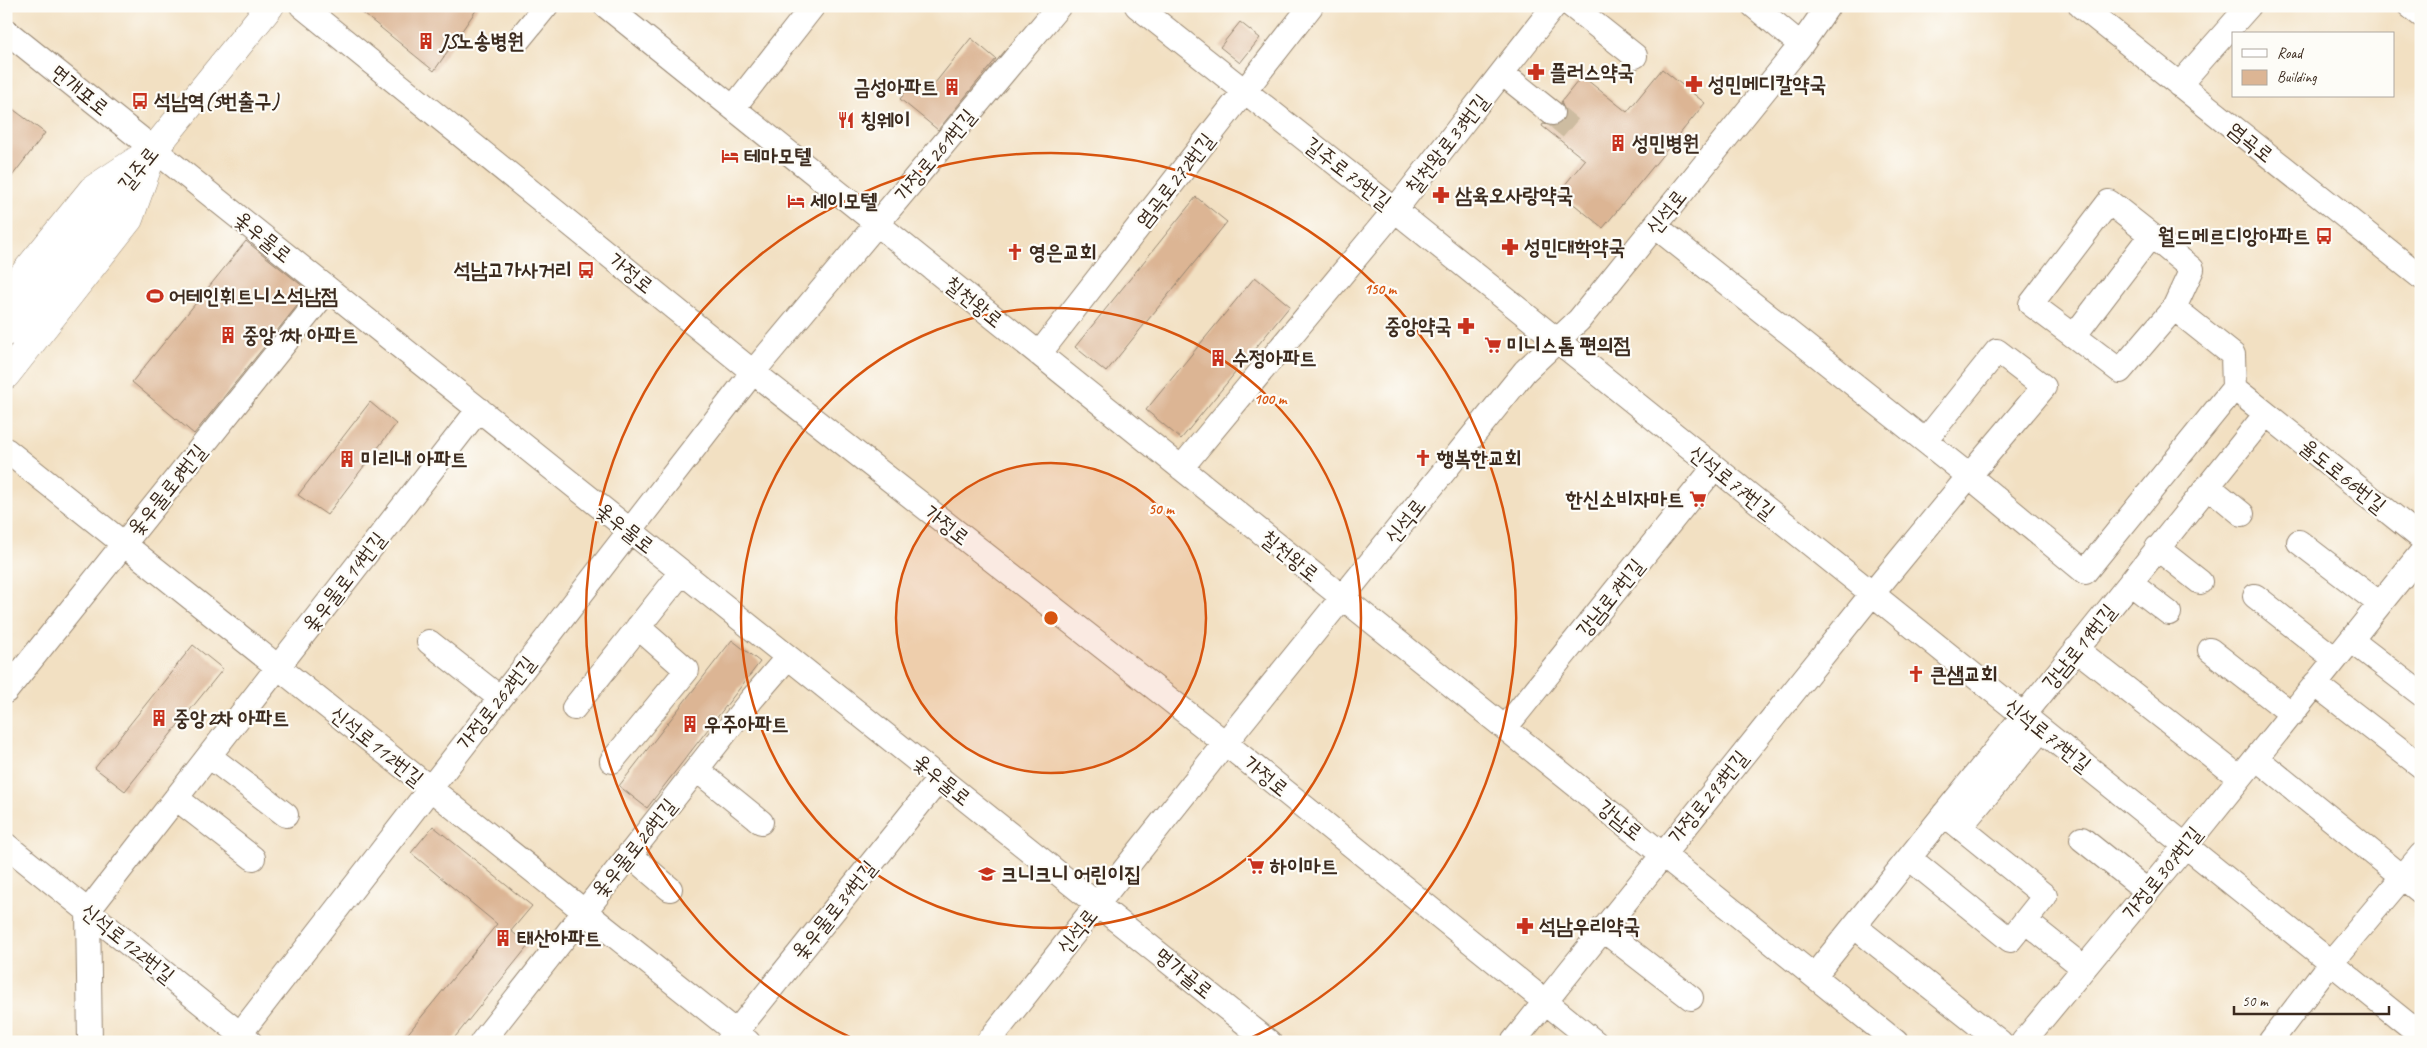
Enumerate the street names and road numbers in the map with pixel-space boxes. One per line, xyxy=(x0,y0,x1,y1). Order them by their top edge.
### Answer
street label: 면개포로 xyxy=(46,59,114,121)
street label: 칠천왕로33번길 xyxy=(1400,89,1494,199)
street label: 가정로261번길 xyxy=(889,103,981,207)
street label: 염곡로 xyxy=(2223,116,2279,168)
street label: 염곡로272번길 xyxy=(1130,127,1220,232)
street label: 길주로75번길 xyxy=(1299,131,1397,215)
street label: 길주로 xyxy=(112,141,164,197)
street label: 신석로 xyxy=(1640,184,1692,240)
street label: 옻우물로 xyxy=(229,206,297,268)
street label: 가정로 xyxy=(603,247,659,299)
street label: 칠천왕로 xyxy=(940,271,1008,333)
street label: 율도로66번길 xyxy=(2295,433,2391,519)
street label: 옻우물로8번길 xyxy=(122,439,212,541)
street label: 신석로77번길 xyxy=(1684,439,1780,525)
street label: 신석로 xyxy=(1379,493,1431,549)
street label: 옻우물로 xyxy=(590,497,660,559)
street label: 가정로 xyxy=(919,499,975,551)
street label: 칠천왕로 xyxy=(1256,525,1324,587)
street label: 옻우물로14번길 xyxy=(297,527,391,637)
street label: 강남로7번길 xyxy=(1570,553,1650,643)
street label: 강남로19번길 xyxy=(2036,599,2122,695)
street label: 가정로262번길 xyxy=(451,650,541,755)
street label: 신석로77번길 xyxy=(2000,692,2096,778)
street label: 신석로112번길 xyxy=(325,700,429,792)
street label: 가정로293번길 xyxy=(1662,745,1754,849)
street label: 옻우물로 xyxy=(908,749,976,811)
street label: 가정로 xyxy=(1238,750,1294,802)
street label: 옻우물로26번길 xyxy=(586,793,682,903)
street label: 강남로 xyxy=(1592,794,1648,846)
street label: 가정로307번길 xyxy=(2116,821,2208,925)
street label: 옻우물로34번길 xyxy=(786,855,882,965)
street label: 신석로122번길 xyxy=(76,897,180,989)
street label: 신석로 xyxy=(1051,903,1103,959)
street label: 명가골로 xyxy=(1150,942,1218,1004)

